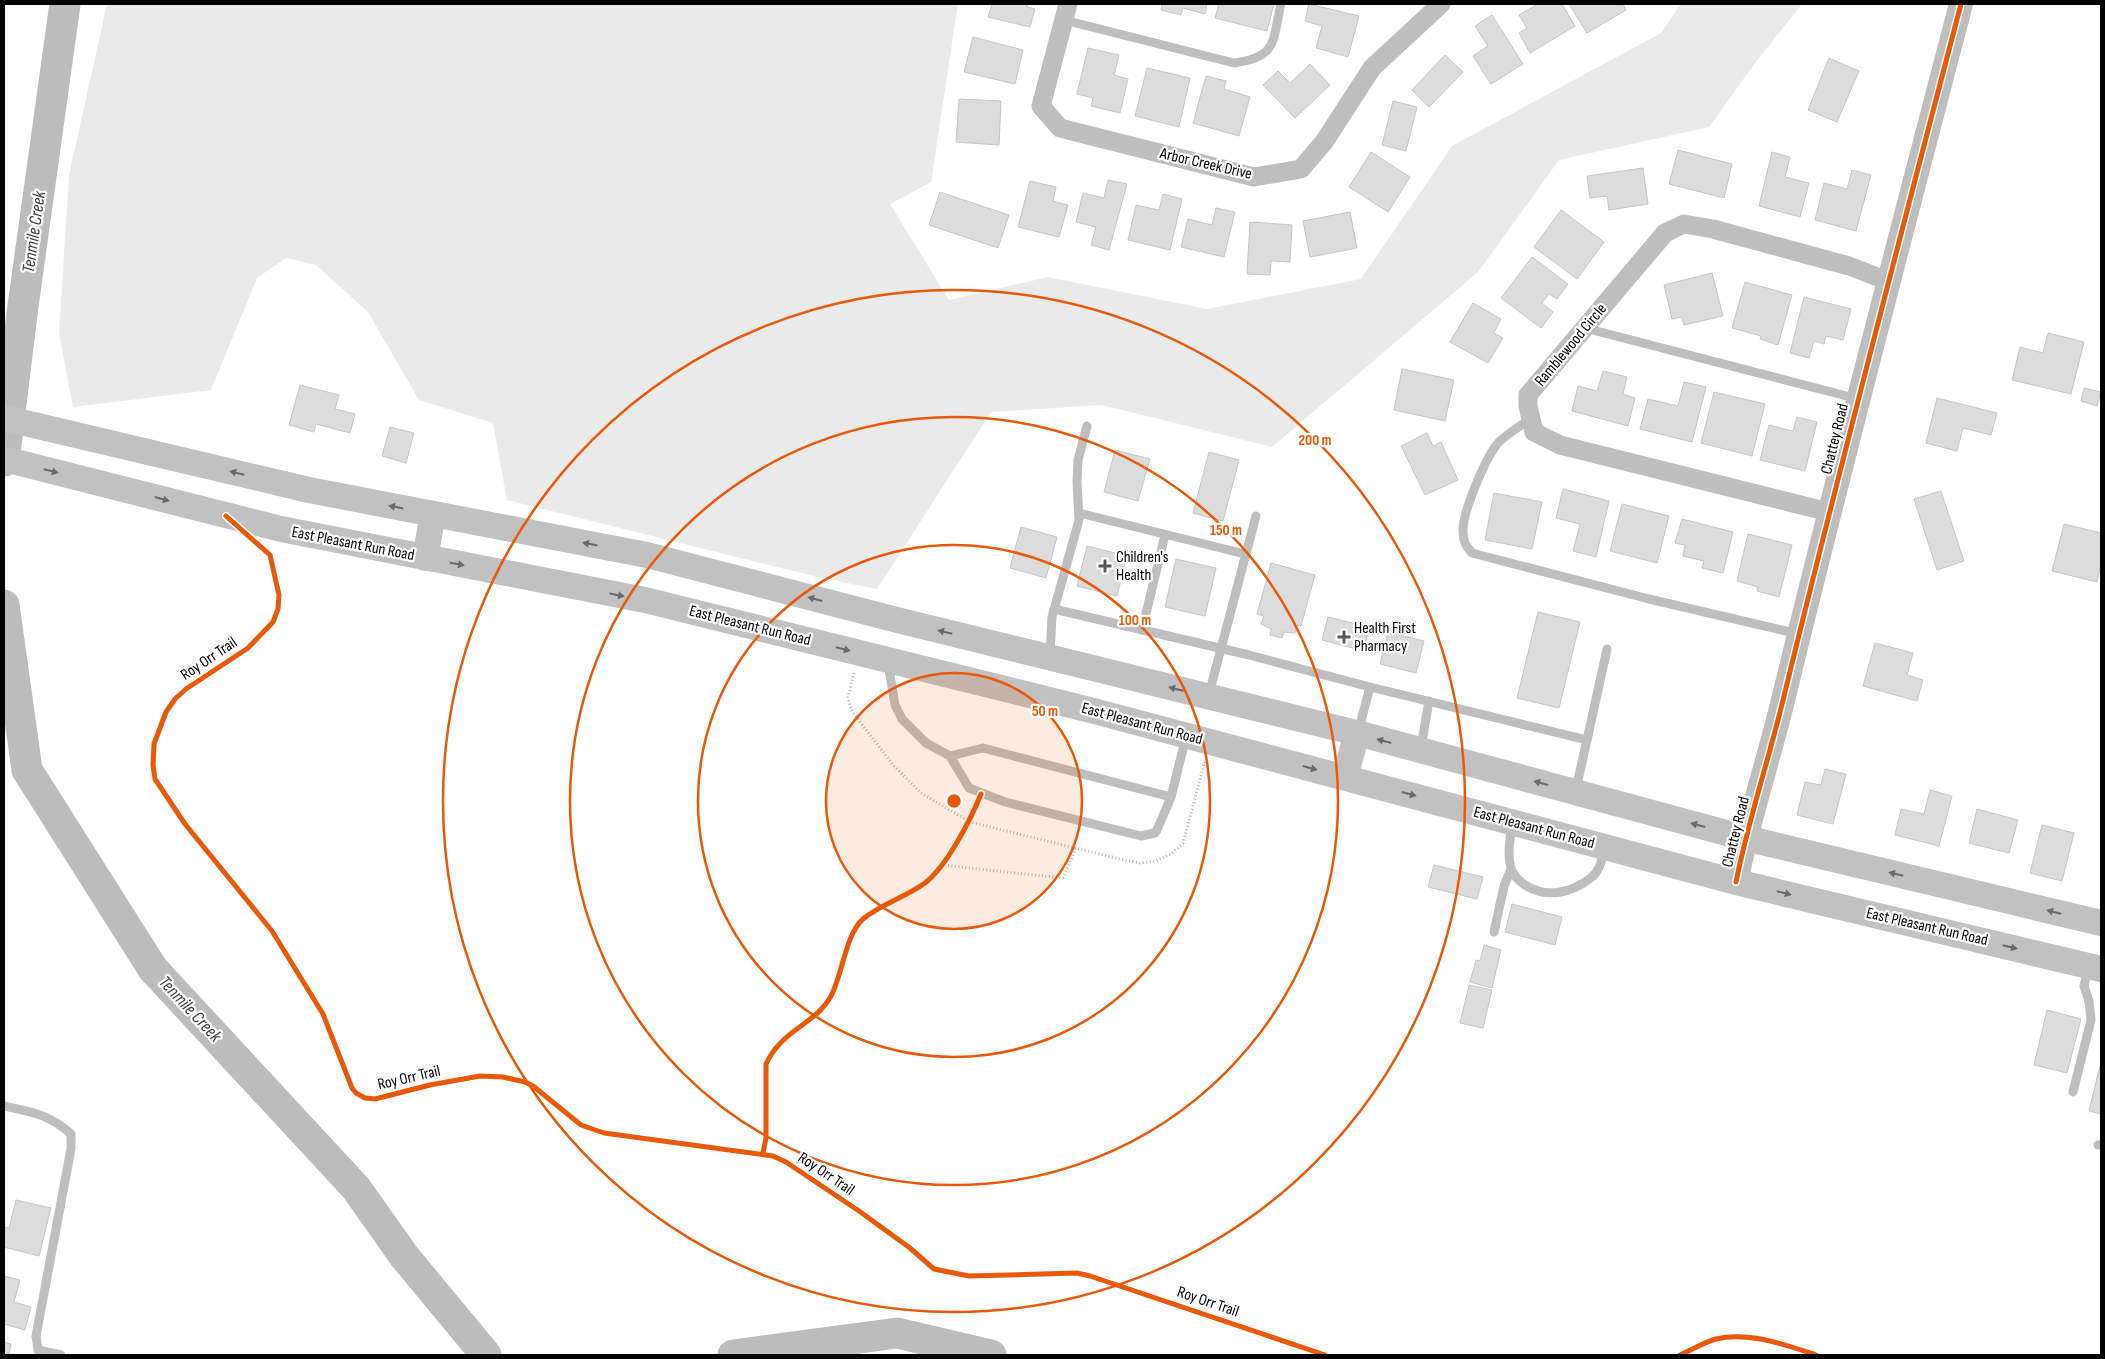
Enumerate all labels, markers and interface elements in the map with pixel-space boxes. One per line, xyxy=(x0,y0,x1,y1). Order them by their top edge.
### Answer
street label: Arbor Creek Drive xyxy=(1157,144,1254,184)
water label: Tenmile Creek xyxy=(18,189,50,274)
street label: Ramblewood Circle xyxy=(1531,300,1611,390)
street label: Chattey Road xyxy=(1817,402,1853,476)
text: 200 m xyxy=(1298,431,1332,450)
one-way arrow xyxy=(43,467,58,475)
one-way arrow xyxy=(229,469,244,477)
one-way arrow xyxy=(154,496,169,504)
one-way arrow xyxy=(388,503,403,511)
text: 150 m xyxy=(1210,521,1242,540)
street label: East Pleasant Run Road xyxy=(290,523,416,565)
one-way arrow xyxy=(581,540,597,548)
place label: Children's Health xyxy=(1116,548,1169,585)
marker: Children's Health xyxy=(1098,559,1112,573)
one-way arrow xyxy=(449,561,465,569)
one-way arrow xyxy=(609,591,624,599)
one-way arrow xyxy=(808,595,823,603)
street label: East Pleasant Run Road xyxy=(687,602,813,650)
text: 100 m xyxy=(1119,611,1151,630)
place label: Health First Pharmacy xyxy=(1354,619,1416,656)
one-way arrow xyxy=(938,628,953,636)
marker: Health First Pharmacy xyxy=(1338,631,1350,643)
street label: Roy Orr Trail xyxy=(177,633,241,685)
one-way arrow xyxy=(835,645,850,653)
one-way arrow xyxy=(1168,685,1183,693)
street label: East Pleasant Run Road xyxy=(1079,699,1205,749)
text: 50 m xyxy=(1032,702,1058,721)
one-way arrow xyxy=(1377,736,1392,744)
one-way arrow xyxy=(1303,764,1318,772)
one-way arrow xyxy=(1534,779,1549,787)
one-way arrow xyxy=(1402,791,1417,799)
centre of rings xyxy=(945,792,963,810)
street label: Chattey Road xyxy=(1718,795,1754,869)
street label: East Pleasant Run Road xyxy=(1471,803,1597,853)
one-way arrow xyxy=(1691,821,1706,829)
one-way arrow xyxy=(1888,870,1903,878)
one-way arrow xyxy=(1776,889,1791,897)
street label: East Pleasant Run Road xyxy=(1864,904,1990,950)
one-way arrow xyxy=(2046,908,2061,916)
one-way arrow xyxy=(2002,943,2017,951)
water label: Tenmile Creek xyxy=(154,972,227,1047)
street label: Roy Orr Trail xyxy=(376,1062,442,1094)
street label: Roy Orr Trail xyxy=(794,1148,858,1200)
street label: Roy Orr Trail xyxy=(1175,1283,1241,1321)

